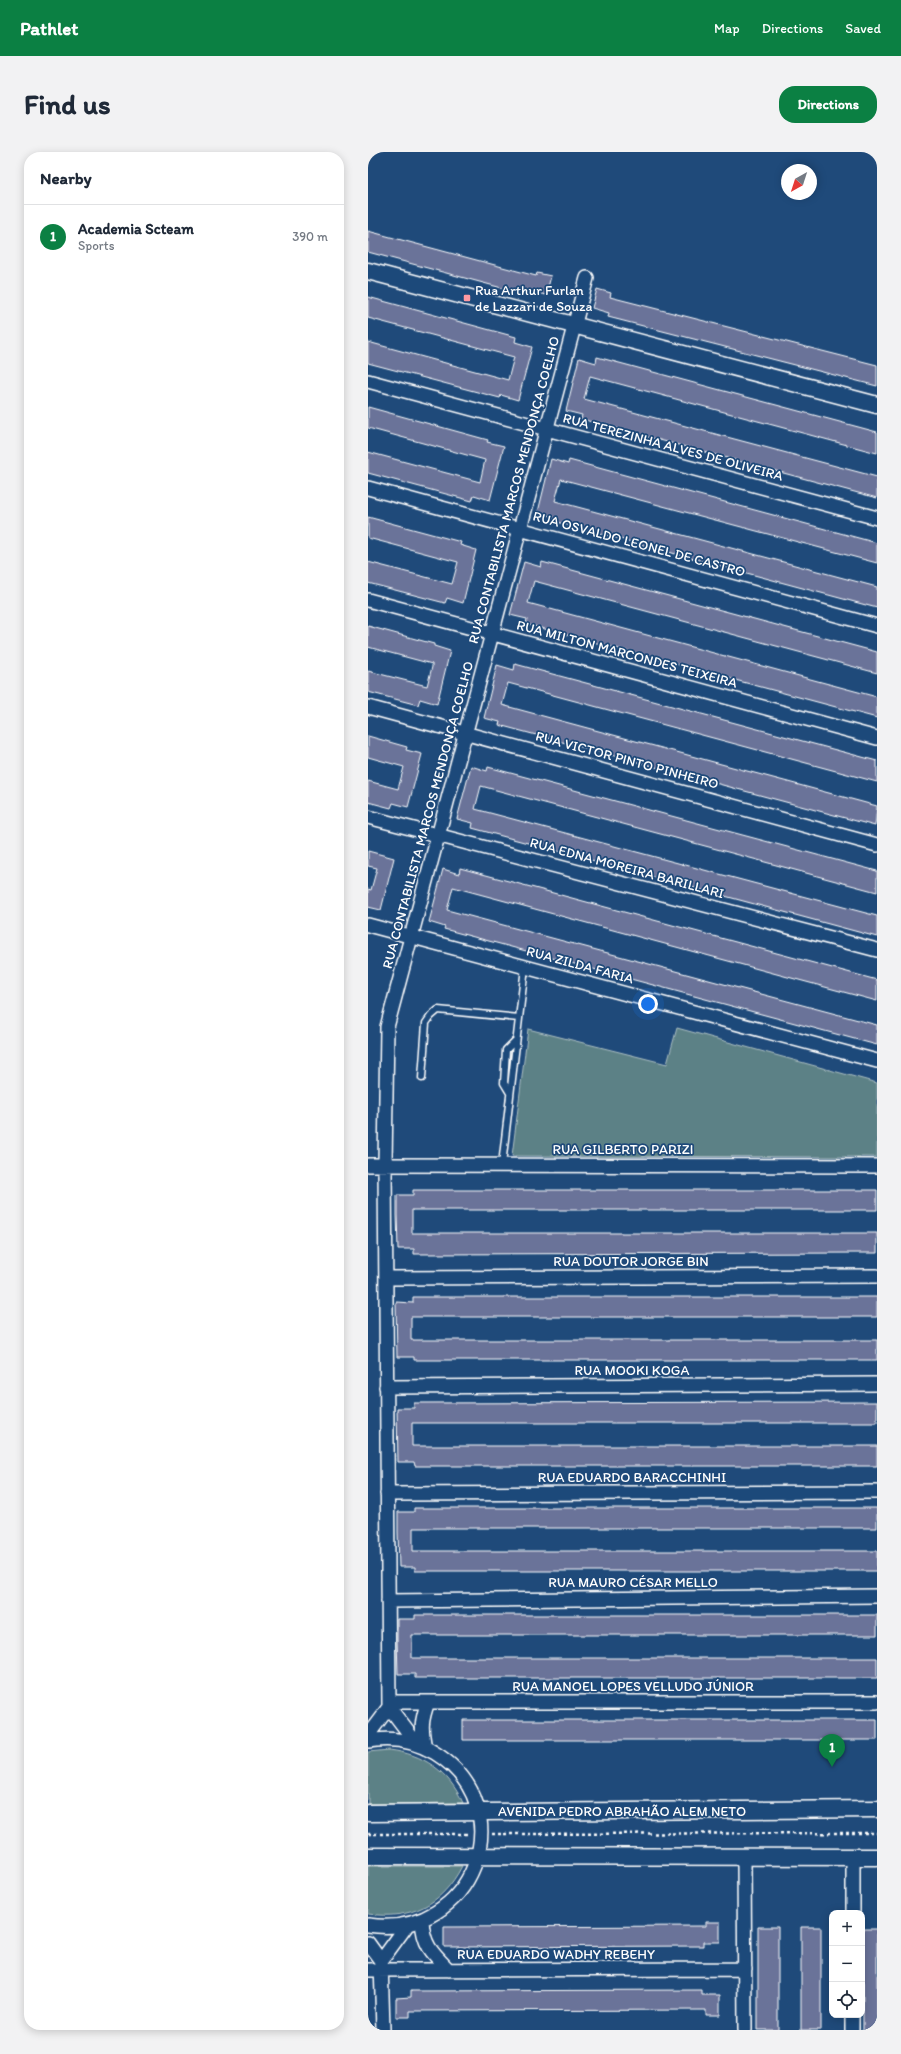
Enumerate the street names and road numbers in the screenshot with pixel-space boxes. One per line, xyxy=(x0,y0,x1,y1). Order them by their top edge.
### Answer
street label: RUA CONTABILISTA MARCOS MENDONÇA COELHO xyxy=(465,334,563,646)
street label: RUA TEREZINHA ALVES DE OLIVEIRA xyxy=(561,409,785,485)
street label: RUA OSVALDO LEONEL DE CASTRO xyxy=(531,507,747,581)
street label: RUA MILTON MARCONDES TEIXEIRA xyxy=(515,616,739,692)
street label: RUA CONTABILISTA MARCOS MENDONÇA COELHO xyxy=(379,659,477,971)
street label: RUA VICTOR PINTO PINHEIRO xyxy=(534,727,720,793)
street label: RUA EDNA MOREIRA BARILLARI xyxy=(528,834,726,902)
street label: RUA ZILDA FARIA xyxy=(524,943,636,988)
street label: RUA GILBERTO PARIZI xyxy=(553,1141,693,1158)
street label: RUA DOUTOR JORGE BIN xyxy=(553,1253,709,1270)
street label: RUA MOOKI KOGA xyxy=(575,1362,689,1379)
street label: RUA EDUARDO BARACCHINHI xyxy=(538,1469,726,1486)
street label: RUA MAURO CÉSAR MELLO xyxy=(548,1574,718,1591)
street label: RUA MANOEL LOPES VELLUDO JÚNIOR xyxy=(512,1678,754,1695)
street label: AVENIDA PEDRO ABRAHÃO ALEM NETO xyxy=(498,1803,746,1820)
street label: RUA EDUARDO WADHY REBEHY xyxy=(457,1946,655,1963)

